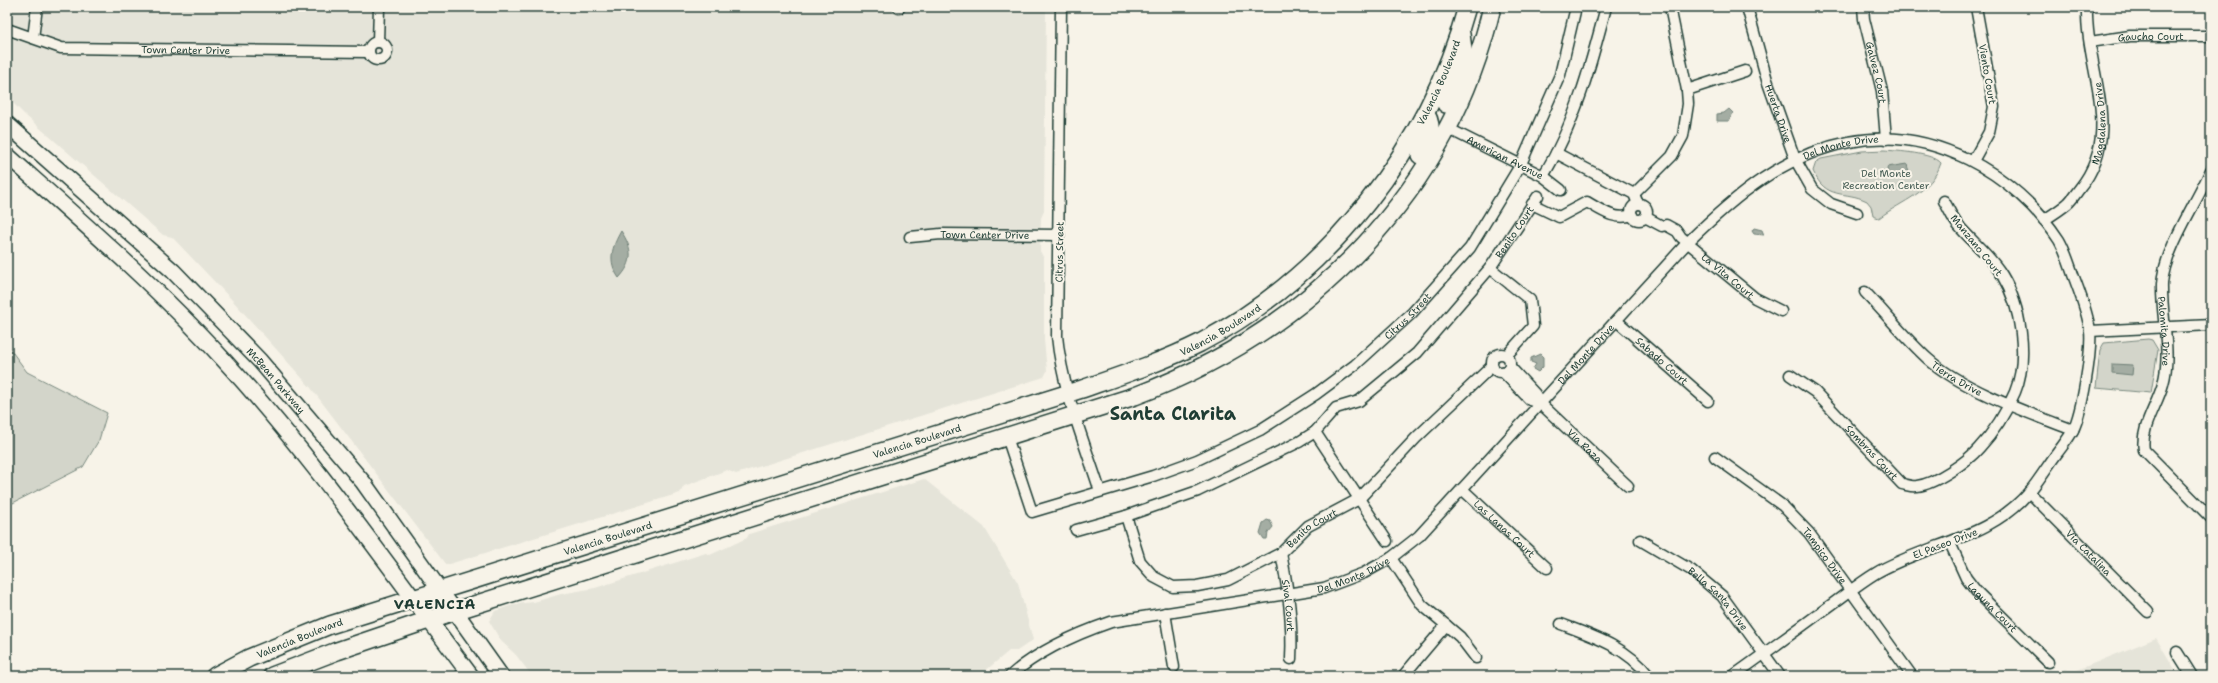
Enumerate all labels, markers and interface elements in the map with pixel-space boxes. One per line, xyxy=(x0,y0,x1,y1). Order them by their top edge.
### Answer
street label: Gaucho Court xyxy=(2117,30,2184,45)
street label: Valencia Boulevard xyxy=(1414,38,1463,127)
street label: Galvez Court xyxy=(1863,40,1889,104)
street label: Town Center Drive xyxy=(141,43,231,57)
street label: Viento Court xyxy=(1976,43,1999,105)
street label: Magdalena Drive xyxy=(2089,81,2108,167)
street label: Huerta Drive xyxy=(1762,82,1795,145)
street label: American Avenue xyxy=(1464,133,1546,182)
street label: Del Monte Drive xyxy=(1801,133,1879,163)
park label: Del Monte Recreation Center xyxy=(1842,167,1930,192)
street label: Benito Court xyxy=(1492,203,1537,261)
street label: Manzano Court xyxy=(1948,212,2005,279)
street label: Citrus Street xyxy=(1052,221,1067,283)
street label: Town Center Drive xyxy=(940,228,1030,242)
street label: La Vita Court xyxy=(1699,250,1757,302)
street label: Citrus Street xyxy=(1382,290,1434,342)
street label: Palomita Drive xyxy=(2155,296,2173,367)
street label: Valencia Boulevard xyxy=(1178,301,1264,359)
street label: Del Monte Drive xyxy=(1555,321,1617,387)
street label: Sabado Court xyxy=(1633,334,1691,388)
street label: McBean Parkway xyxy=(243,345,308,417)
street label: Tierra Drive xyxy=(1929,358,1985,399)
district label: Santa Clarita xyxy=(1110,402,1237,426)
street label: Valencia Boulevard xyxy=(871,421,963,461)
street label: Sombras Court xyxy=(1842,422,1901,483)
street label: Via Raza xyxy=(1564,426,1606,466)
street label: Las Lanas Court xyxy=(1471,497,1537,560)
street label: Benito Court xyxy=(1284,506,1340,551)
street label: Valencia Boulevard xyxy=(562,518,654,558)
street label: Tampico Drive xyxy=(1800,525,1850,587)
street label: El Paseo Drive xyxy=(1911,525,1980,562)
street label: Via Catalina xyxy=(2063,527,2115,579)
street label: Del Monte Drive xyxy=(1316,554,1392,596)
street label: Bella Santa Drive xyxy=(1685,564,1751,634)
street label: Sival Court xyxy=(1279,578,1297,632)
street label: Laguna Court xyxy=(1965,580,2020,635)
district label: VALENCIA xyxy=(394,595,476,613)
street label: Valencia Boulevard xyxy=(255,615,345,661)

